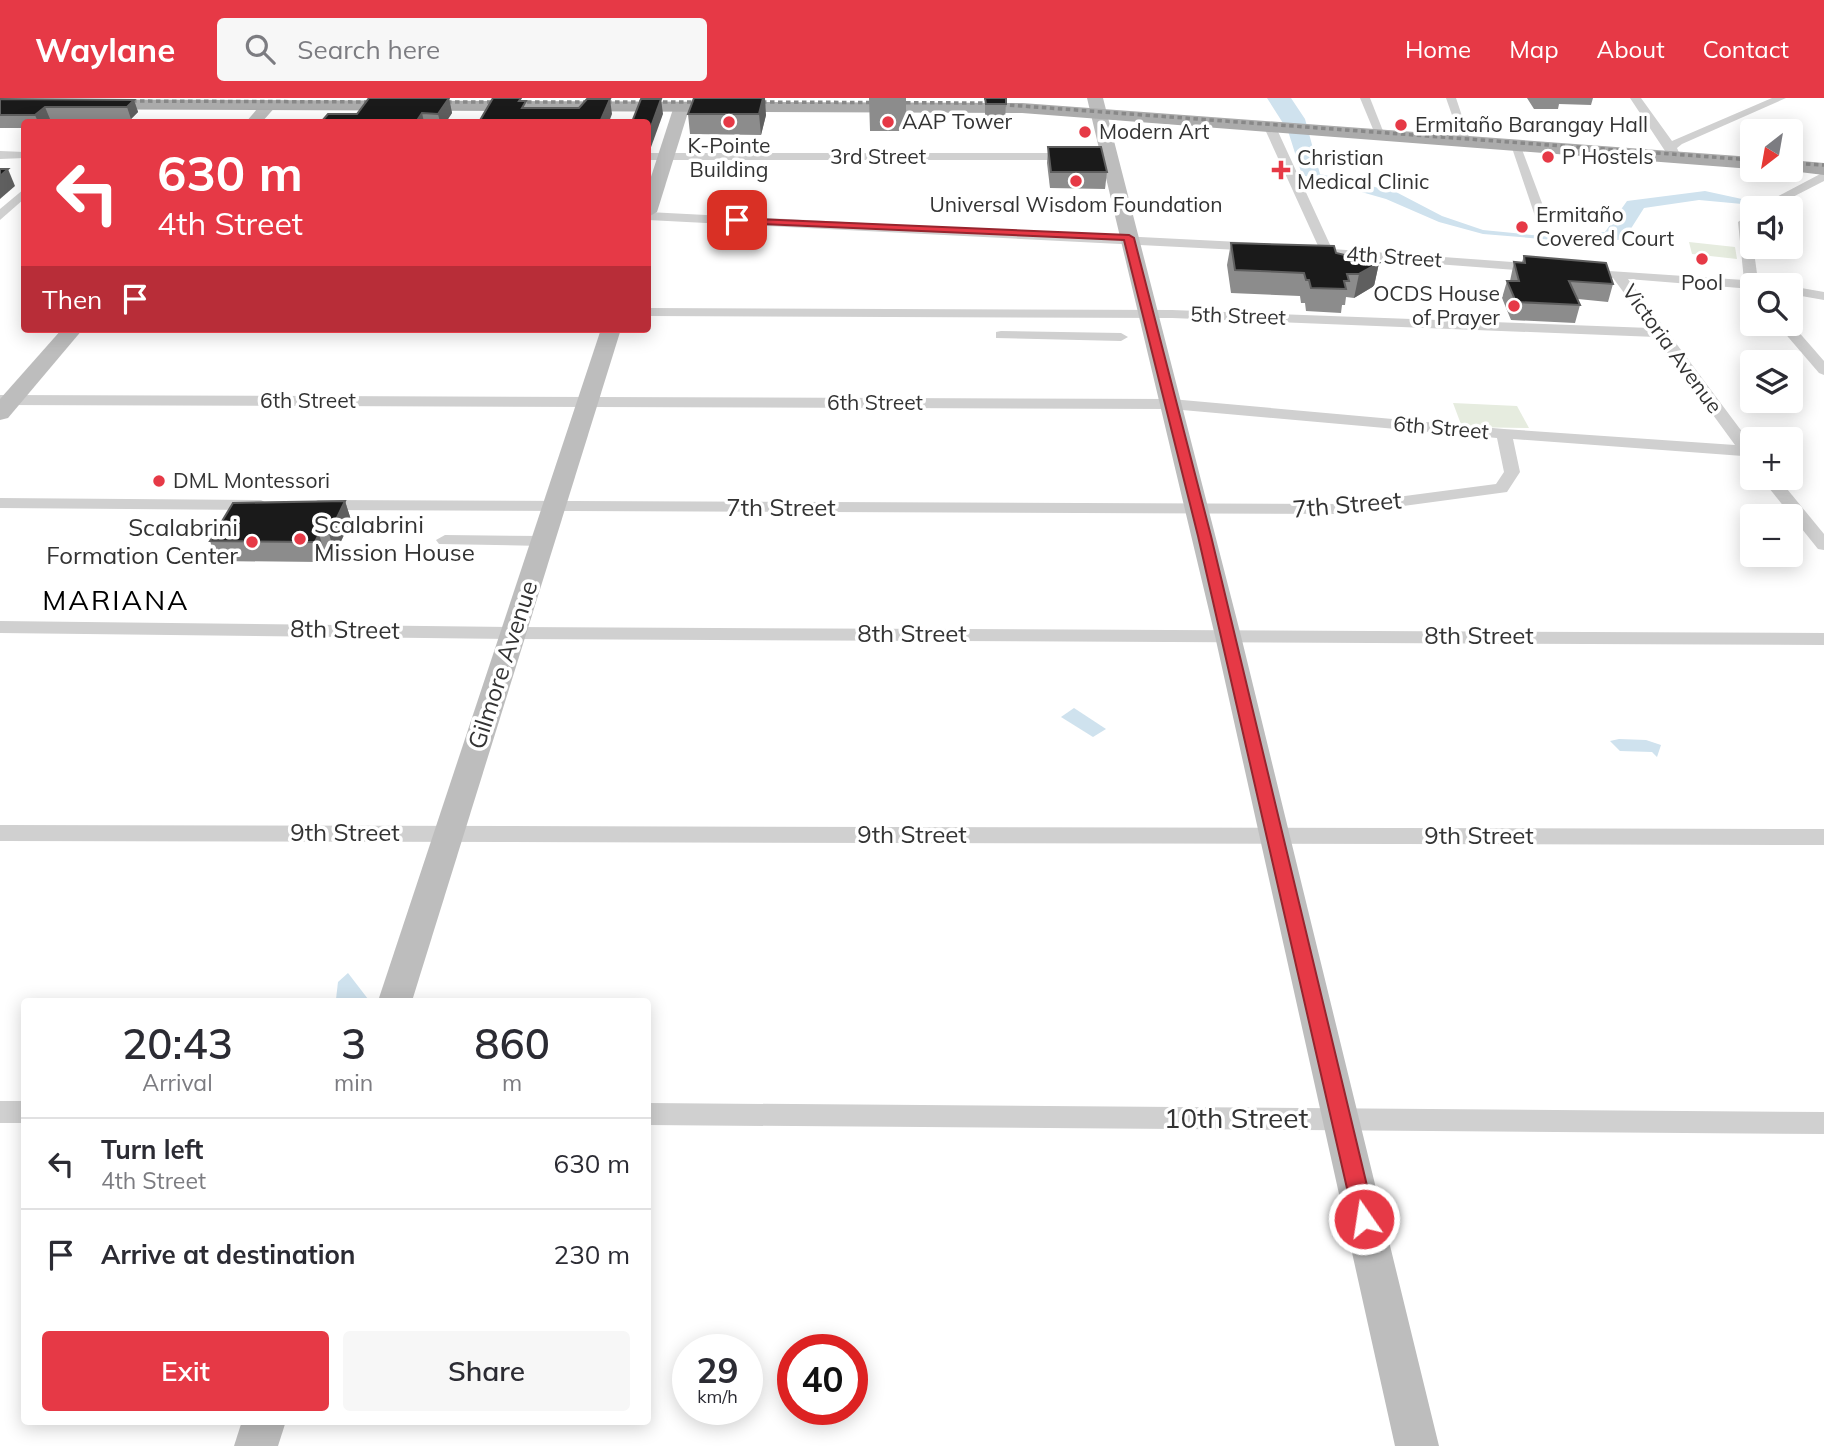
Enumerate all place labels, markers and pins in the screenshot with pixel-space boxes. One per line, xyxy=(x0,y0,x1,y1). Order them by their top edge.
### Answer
place label: AAP Tower xyxy=(902,108,1012,134)
place label: Ermitaño Barangay Hall xyxy=(1415,111,1648,137)
marker: K-Pointe Building xyxy=(721,114,737,130)
marker: AAP Tower xyxy=(880,114,896,130)
marker: Ermitaño Barangay Hall xyxy=(1393,117,1409,133)
place label: Modern Art xyxy=(1099,118,1209,144)
marker: Modern Art xyxy=(1077,124,1093,140)
place label: K-Pointe Building xyxy=(688,132,770,182)
place label: P Hostels xyxy=(1562,143,1654,169)
place label: Christian Medical Clinic xyxy=(1297,144,1430,194)
marker: P Hostels xyxy=(1540,149,1556,165)
marker: Christian Medical Clinic xyxy=(1271,160,1291,180)
marker: Universal Wisdom Foundation xyxy=(1068,173,1084,189)
pin xyxy=(707,190,767,250)
place label: Universal Wisdom Foundation xyxy=(929,191,1223,217)
place label: Ermitaño Covered Court xyxy=(1536,201,1674,251)
marker: Ermitaño Covered Court xyxy=(1514,219,1530,235)
marker: Pool xyxy=(1694,251,1710,267)
place label: Pool xyxy=(1681,269,1723,295)
place label: OCDS House of Prayer xyxy=(1373,280,1500,330)
marker: OCDS House of Prayer xyxy=(1506,298,1522,314)
place label: DML Montessori xyxy=(173,467,330,493)
marker: DML Montessori xyxy=(151,473,167,489)
place label: Scalabrini Mission House xyxy=(314,509,475,567)
place label: Scalabrini Formation Center xyxy=(46,512,238,570)
marker: Scalabrini Mission House xyxy=(292,531,308,547)
marker: Scalabrini Formation Center xyxy=(244,534,260,550)

